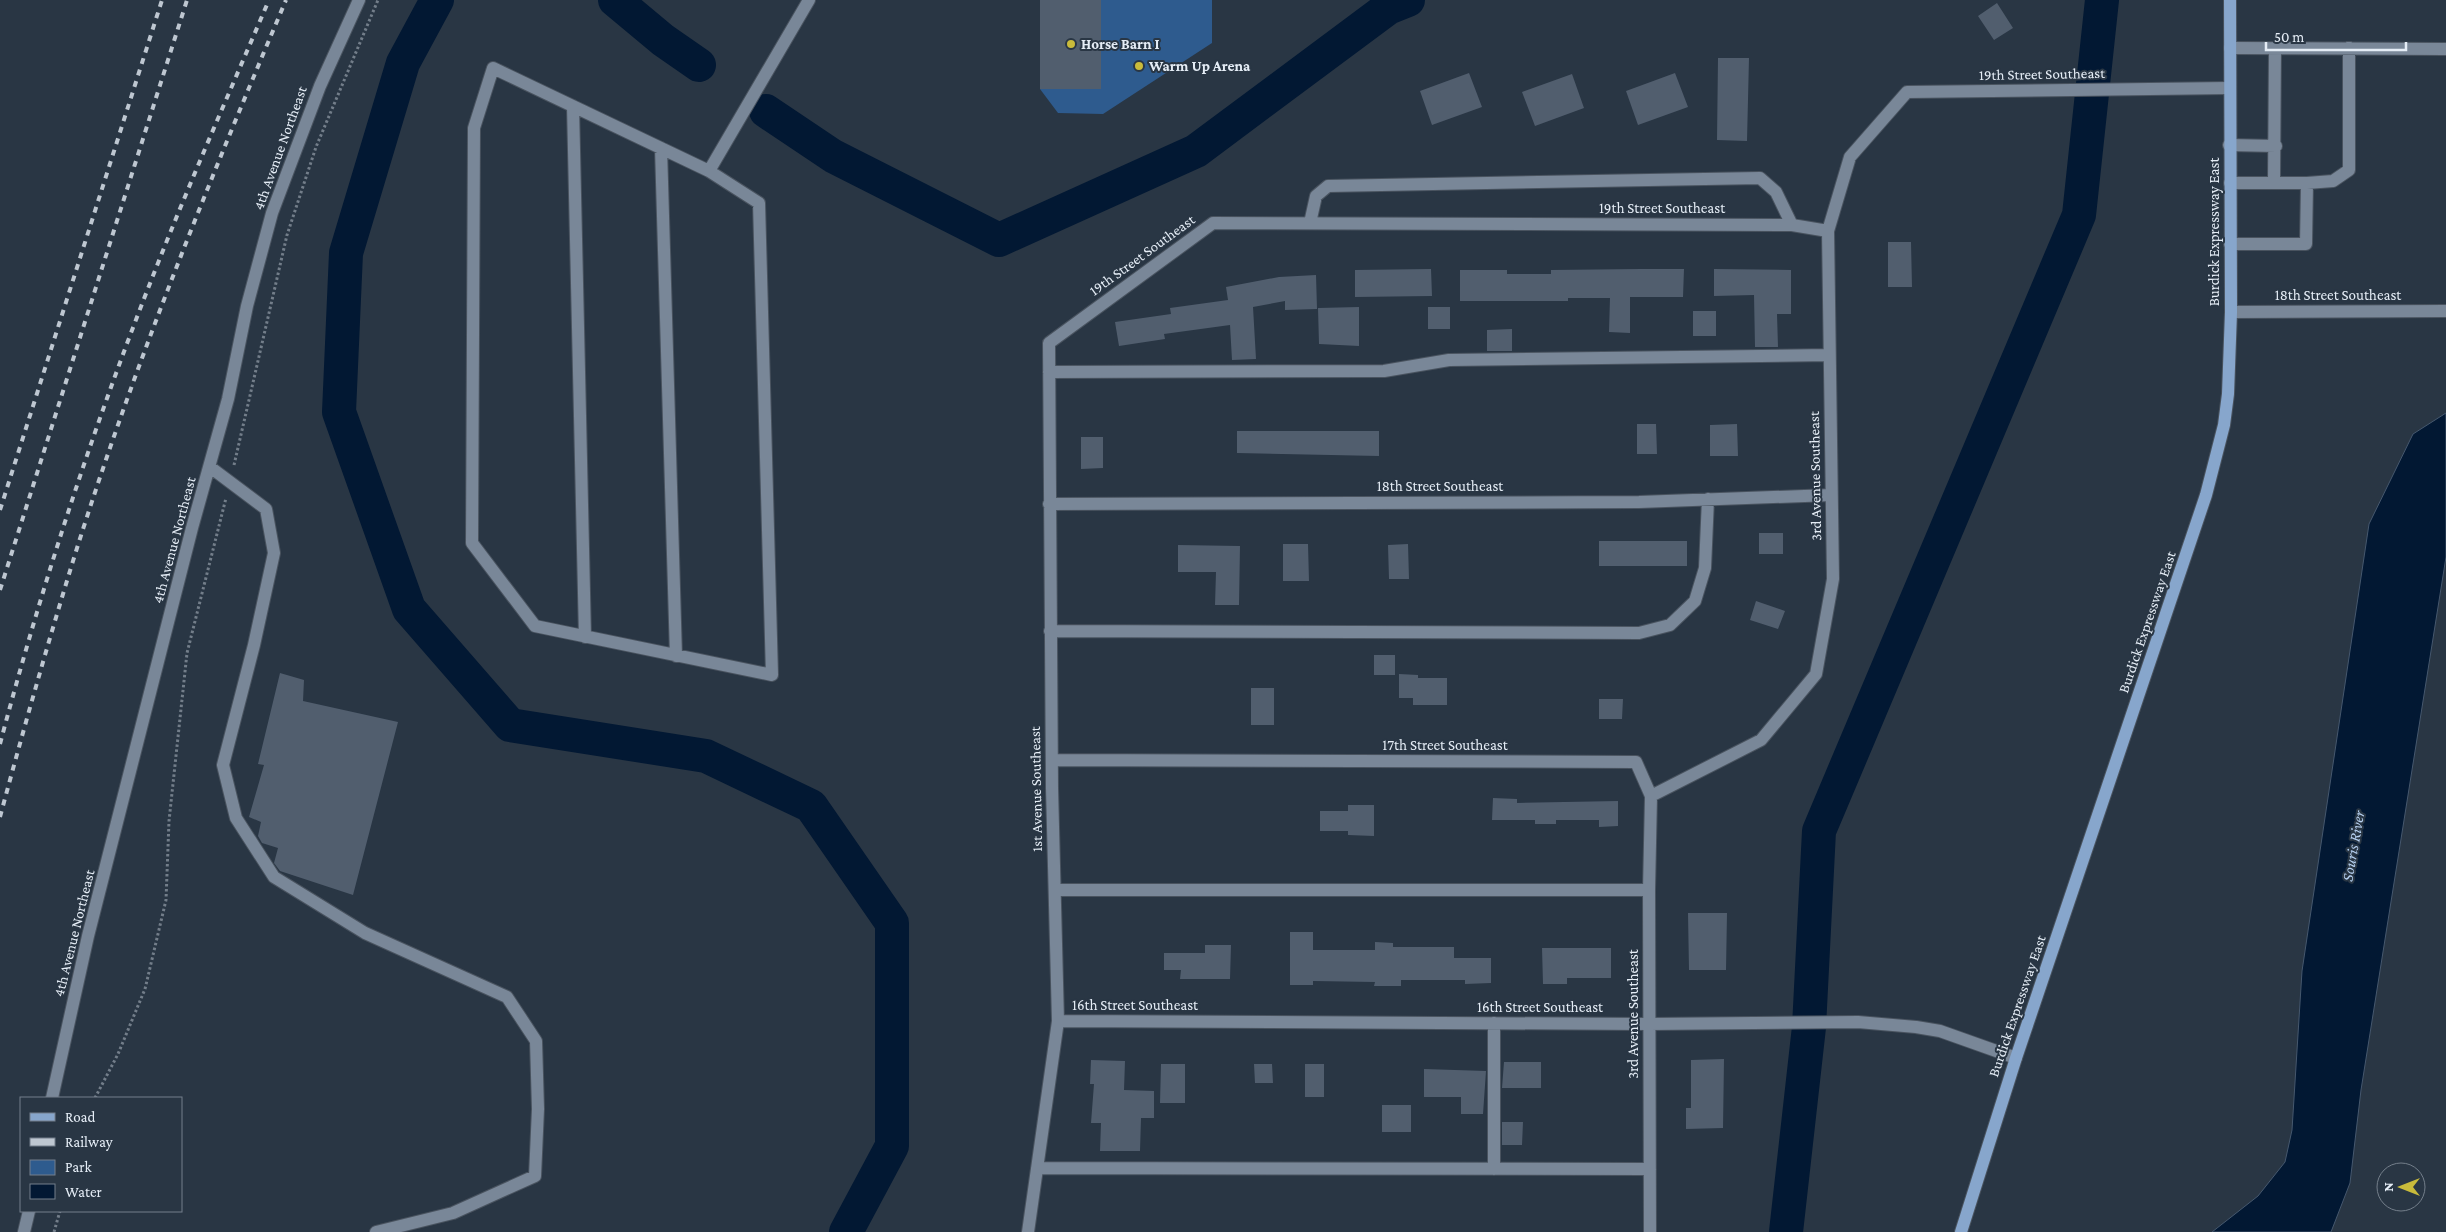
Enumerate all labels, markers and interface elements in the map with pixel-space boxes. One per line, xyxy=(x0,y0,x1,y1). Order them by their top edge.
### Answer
scale bar xyxy=(2266,20,2406,52)
text: 50 m xyxy=(2274,29,2304,45)
place label: Horse Barn I xyxy=(1081,36,1160,52)
marker: Horse Barn I xyxy=(1065,38,1077,50)
place label: Warm Up Arena xyxy=(1148,58,1251,74)
marker: Warm Up Arena xyxy=(1133,60,1145,72)
street label: 19th Street Southeast xyxy=(1979,65,2106,83)
street label: 4th Avenue Northeast xyxy=(250,83,310,212)
street label: Burdick Expressway East xyxy=(2206,157,2223,306)
street label: 19th Street Southeast xyxy=(1599,200,1726,216)
street label: 19th Street Southeast xyxy=(1086,211,1199,299)
street label: 18th Street Southeast xyxy=(2275,287,2402,303)
street label: 3rd Avenue Southeast xyxy=(1806,410,1824,541)
street label: 4th Avenue Northeast xyxy=(149,474,199,605)
street label: 18th Street Southeast xyxy=(1377,478,1504,494)
street label: Burdick Expressway East xyxy=(2115,548,2180,695)
street label: 1st Avenue Southeast xyxy=(1027,725,1045,852)
street label: 17th Street Southeast xyxy=(1382,737,1509,753)
water label: Souris River xyxy=(2338,809,2368,883)
street label: 4th Avenue Northeast xyxy=(50,867,98,998)
street label: Burdick Expressway East xyxy=(1985,932,2050,1079)
street label: 3rd Avenue Southeast xyxy=(1625,948,1641,1079)
street label: 16th Street Southeast xyxy=(1072,997,1199,1013)
street label: 16th Street Southeast xyxy=(1477,999,1604,1015)
legend xyxy=(20,1097,182,1212)
text: Road xyxy=(65,1109,96,1125)
text: Railway xyxy=(65,1134,113,1151)
text: Park xyxy=(65,1159,92,1175)
north arrow xyxy=(2376,1162,2426,1212)
text: N xyxy=(2380,1182,2396,1192)
text: Water xyxy=(65,1184,102,1200)

